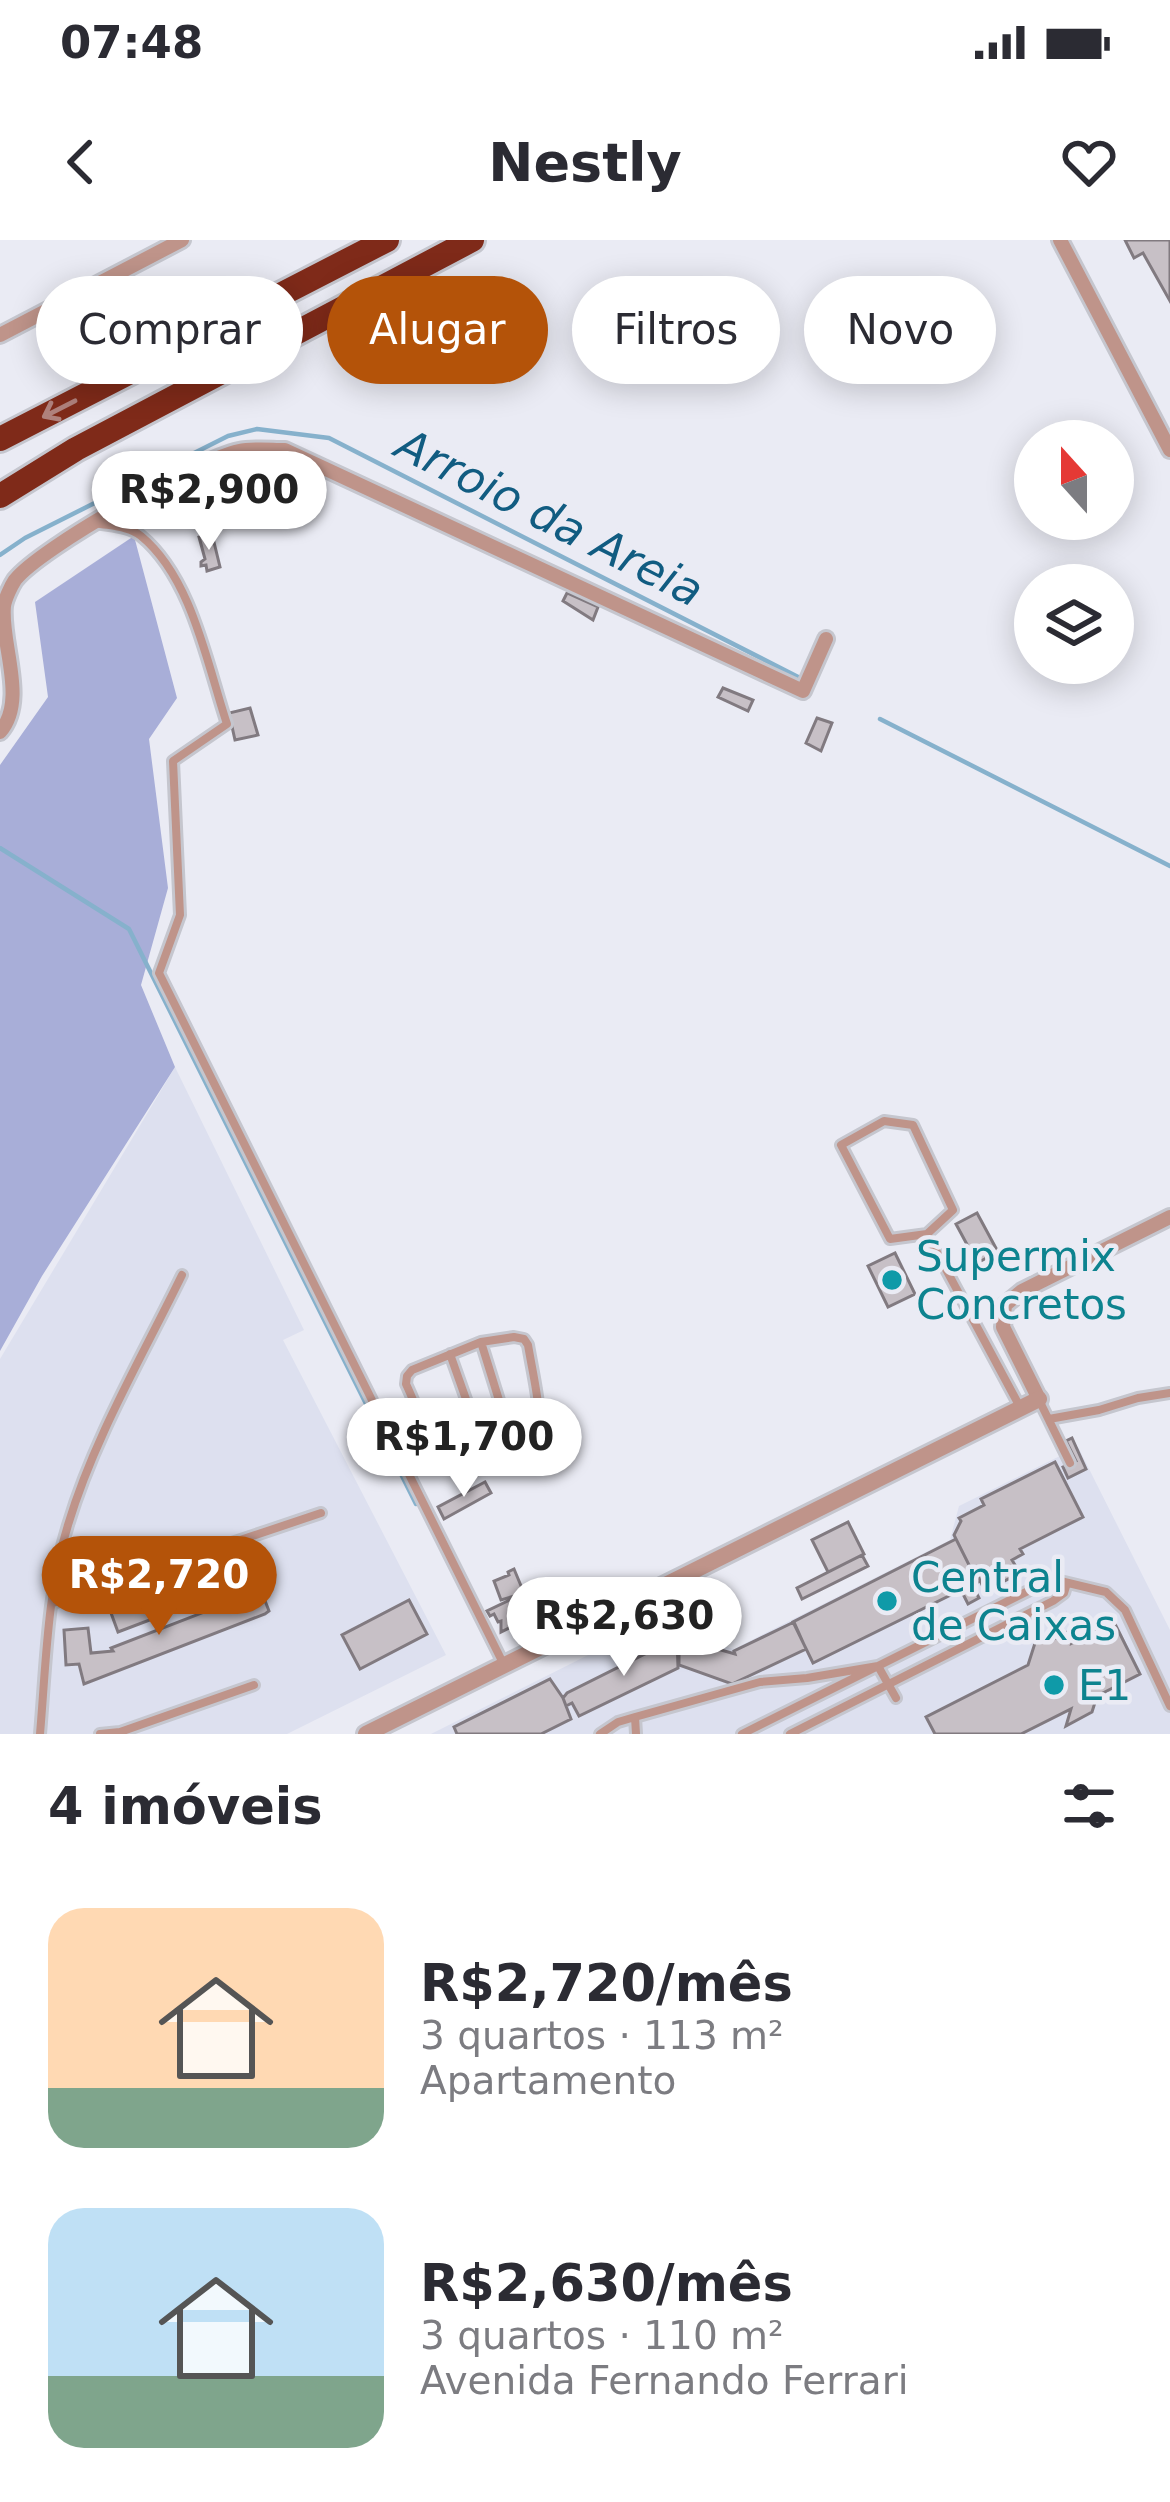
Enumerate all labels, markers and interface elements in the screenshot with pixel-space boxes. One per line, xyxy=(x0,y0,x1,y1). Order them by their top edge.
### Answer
text: 07:48 xyxy=(60,16,203,69)
icon: back xyxy=(48,129,114,195)
icon: heart xyxy=(1056,129,1122,195)
text: Nestly xyxy=(488,131,682,194)
chip: Comprar xyxy=(36,276,303,384)
chip: Alugar xyxy=(327,276,548,384)
chip: Filtros xyxy=(572,276,780,384)
chip: Novo xyxy=(804,276,996,384)
one-way arrow xyxy=(41,398,77,421)
water label: Arroio da Areia xyxy=(385,416,712,618)
north arrow xyxy=(1014,420,1134,540)
map controls xyxy=(1014,420,1134,684)
pin: R$2,900 xyxy=(98,451,320,553)
text: R$2,900 xyxy=(119,467,299,512)
button: layers xyxy=(1014,564,1134,684)
place label: Supermix Concretos xyxy=(916,1232,1127,1329)
marker: Supermix Concretos xyxy=(879,1267,905,1293)
pin: R$1,700 xyxy=(353,1398,575,1500)
text: R$1,700 xyxy=(374,1414,554,1459)
pin: R$2,720 xyxy=(48,1536,270,1638)
text: R$2,720 xyxy=(69,1552,249,1597)
place label: Central de Caixas xyxy=(911,1553,1116,1650)
pin: R$2,630 xyxy=(513,1577,735,1679)
marker: Central de Caixas xyxy=(874,1588,900,1614)
text: R$2,630 xyxy=(534,1593,714,1638)
place label: E1 xyxy=(1078,1661,1131,1710)
marker: E1 xyxy=(1041,1672,1067,1698)
icon: filters xyxy=(1056,1773,1122,1839)
text: 4 imóveis xyxy=(48,1777,323,1836)
text: R$2,720/mês xyxy=(420,1954,793,2013)
icon: home xyxy=(144,1956,288,2100)
text: 3 quartos · 113 m² xyxy=(420,2013,784,2058)
text: Apartamento xyxy=(420,2058,676,2103)
text: R$2,630/mês xyxy=(420,2254,793,2313)
icon: home xyxy=(144,2256,288,2400)
text: 3 quartos · 110 m² xyxy=(420,2313,784,2358)
text: Avenida Fernando Ferrari xyxy=(420,2358,909,2403)

